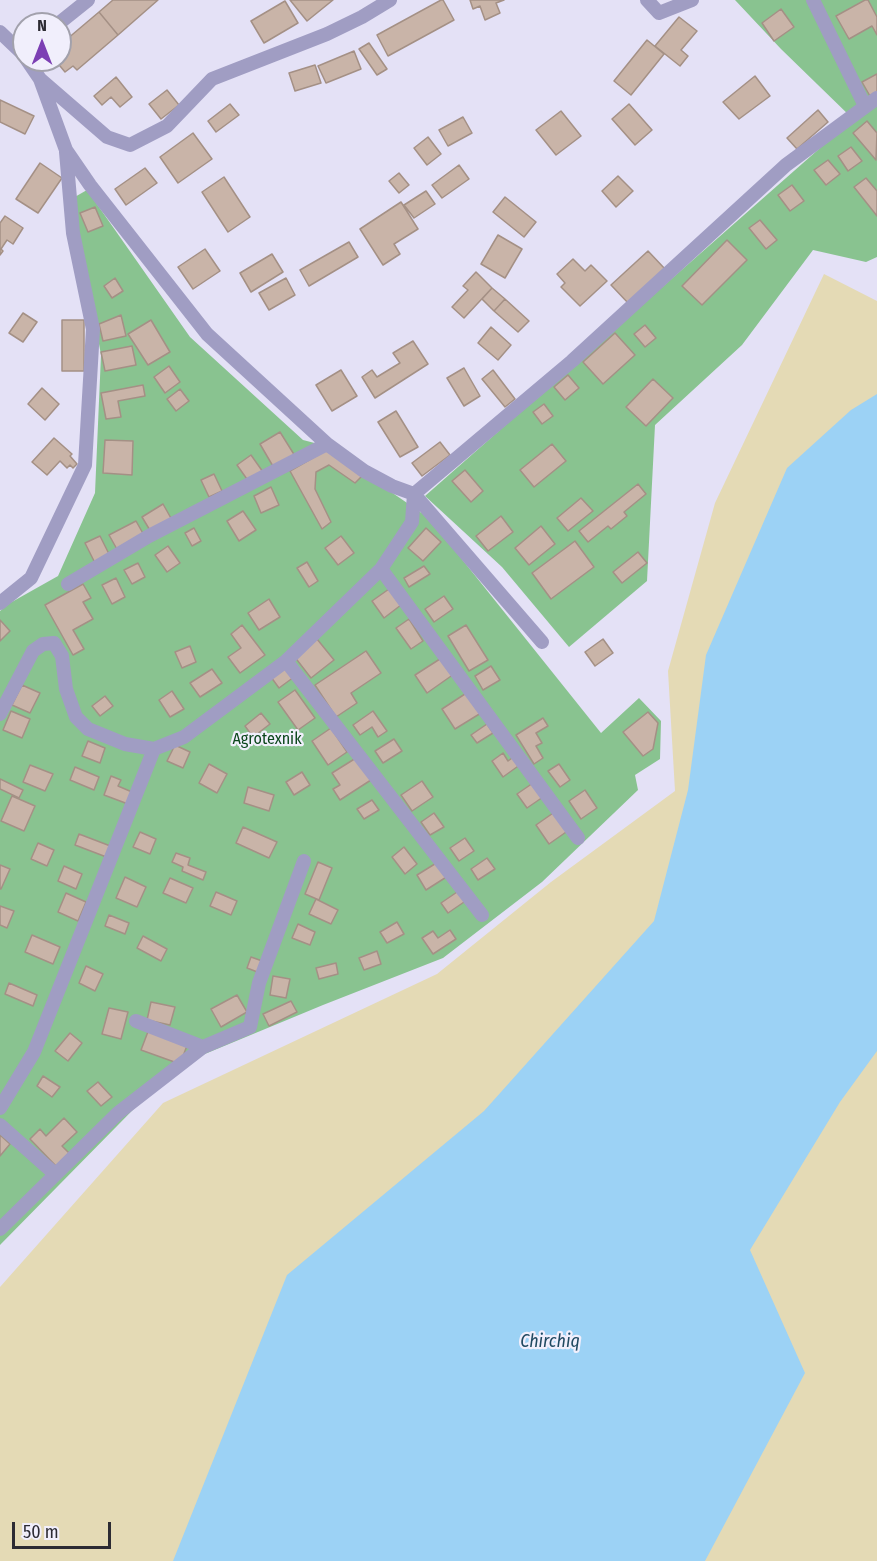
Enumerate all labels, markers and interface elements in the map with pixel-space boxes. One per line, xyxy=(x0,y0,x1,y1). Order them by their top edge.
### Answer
north arrow xyxy=(12,12,72,72)
text: N xyxy=(37,16,47,35)
park label: Agrotexnik xyxy=(232,730,302,750)
water label: Chirchiq xyxy=(520,1331,580,1353)
scale bar xyxy=(15,1510,114,1548)
text: 50 m xyxy=(23,1521,59,1543)

